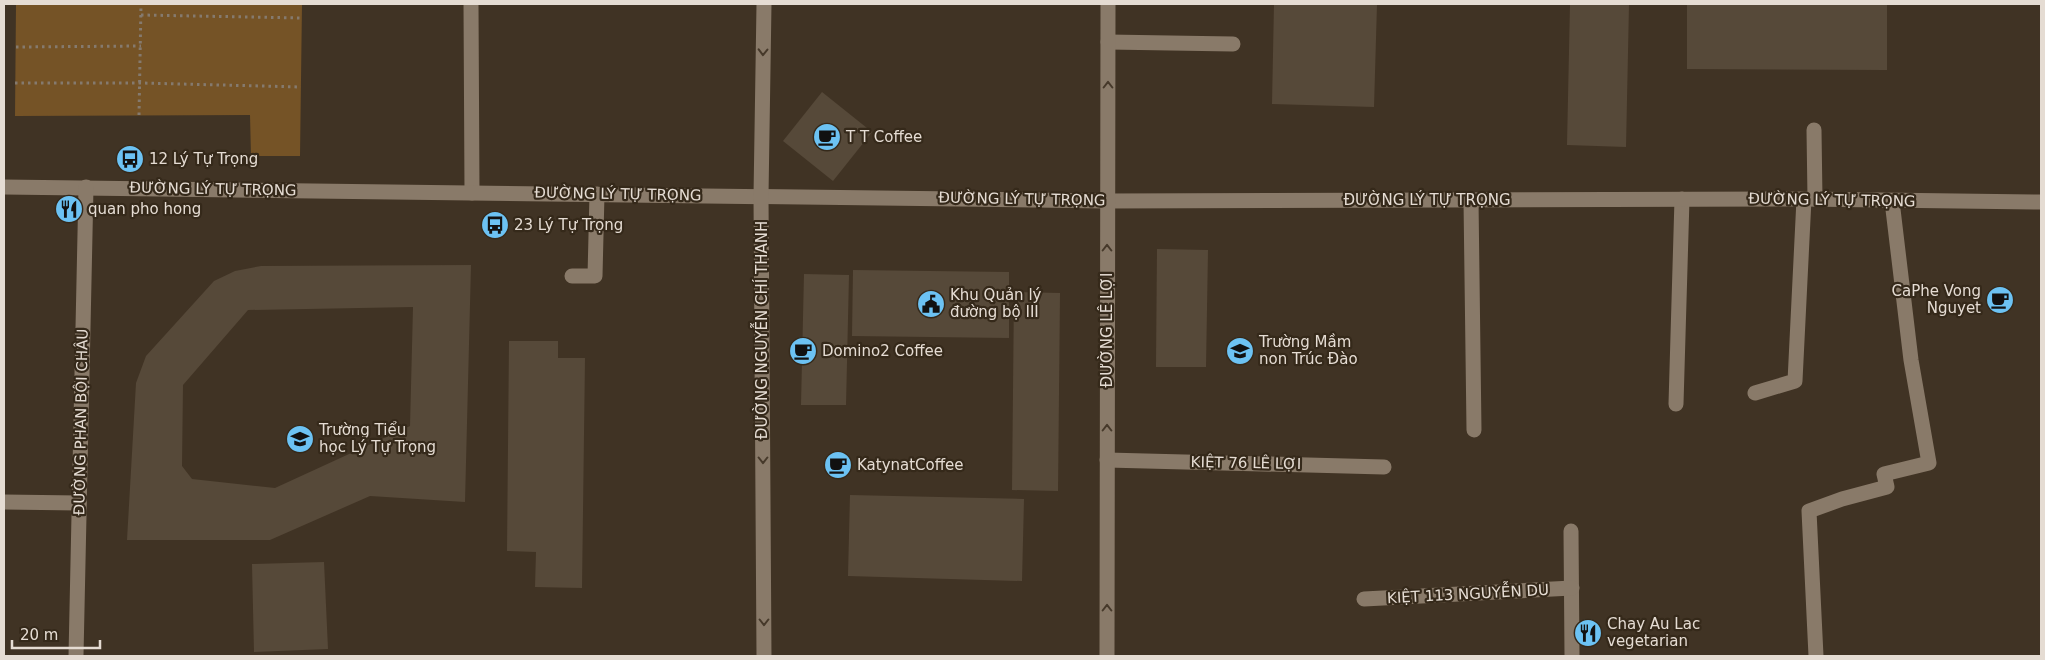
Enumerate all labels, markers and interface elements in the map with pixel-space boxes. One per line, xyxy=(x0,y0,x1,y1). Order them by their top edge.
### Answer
one-way arrow xyxy=(758,49,768,57)
one-way arrow xyxy=(1103,81,1113,88)
cafe icon: T T Coffee xyxy=(812,122,842,152)
place label: T T Coffee xyxy=(845,128,922,146)
bus stop icon: 12 Lý Tự Trọng xyxy=(115,144,145,174)
place label: 12 Lý Tự Trọng xyxy=(149,150,258,168)
street label: ĐƯỜNG LÝ TỰ TRỌNG xyxy=(129,178,297,199)
street label: ĐƯỜNG LÝ TỰ TRỌNG xyxy=(534,183,702,204)
street label: ĐƯỜNG LÝ TỰ TRỌNG xyxy=(938,188,1106,209)
street label: ĐƯỜNG LÝ TỰ TRỌNG xyxy=(1748,189,1916,210)
street label: ĐƯỜNG LÝ TỰ TRỌNG xyxy=(1343,190,1511,209)
restaurant icon: quan pho hong xyxy=(54,194,84,224)
place label: quan pho hong xyxy=(88,200,201,218)
bus stop icon: 23 Lý Tự Trọng xyxy=(480,210,510,240)
place label: 23 Lý Tự Trọng xyxy=(514,216,623,234)
street label: ĐƯỜNG NGUYỄN CHÍ THANH xyxy=(750,221,771,439)
one-way arrow xyxy=(1102,243,1112,251)
street label: ĐƯỜNG LÊ LỢI xyxy=(1097,273,1116,387)
place label: CaPhe Vong Nguyet xyxy=(1891,282,1981,317)
cafe icon: CaPhe Vong Nguyet xyxy=(1985,285,2015,315)
place label: Khu Quản lý đường bộ III xyxy=(950,286,1042,321)
public building icon: Khu Quản lý đường bộ III xyxy=(916,289,946,319)
street label: ĐƯỜNG PHAN BỘI CHÂU xyxy=(69,329,92,515)
place label: Trường Mầm non Trúc Đào xyxy=(1258,333,1358,368)
cafe icon: Domino2 Coffee xyxy=(788,336,818,366)
school or university icon: Trường Mầm non Trúc Đào xyxy=(1225,336,1255,366)
place label: Domino2 Coffee xyxy=(822,342,943,360)
place label: Trường Tiểu học Lý Tự Trọng xyxy=(318,421,436,456)
one-way arrow xyxy=(1102,423,1112,431)
school or university icon: Trường Tiểu học Lý Tự Trọng xyxy=(285,424,315,454)
cafe icon: KatynatCoffee xyxy=(823,450,853,480)
street label: KIỆT 76 LÊ LỢI xyxy=(1191,452,1301,473)
one-way arrow xyxy=(758,456,768,464)
place label: KatynatCoffee xyxy=(857,456,964,474)
street label: KIỆT 113 NGUYỄN DU xyxy=(1386,578,1549,607)
one-way arrow xyxy=(1102,603,1112,611)
place label: Chay Au Lac vegetarian xyxy=(1607,615,1700,650)
scale bar xyxy=(12,618,100,650)
restaurant icon: Chay Au Lac vegetarian xyxy=(1573,618,1603,648)
one-way arrow xyxy=(759,619,769,627)
text: 20 m xyxy=(20,626,58,644)

